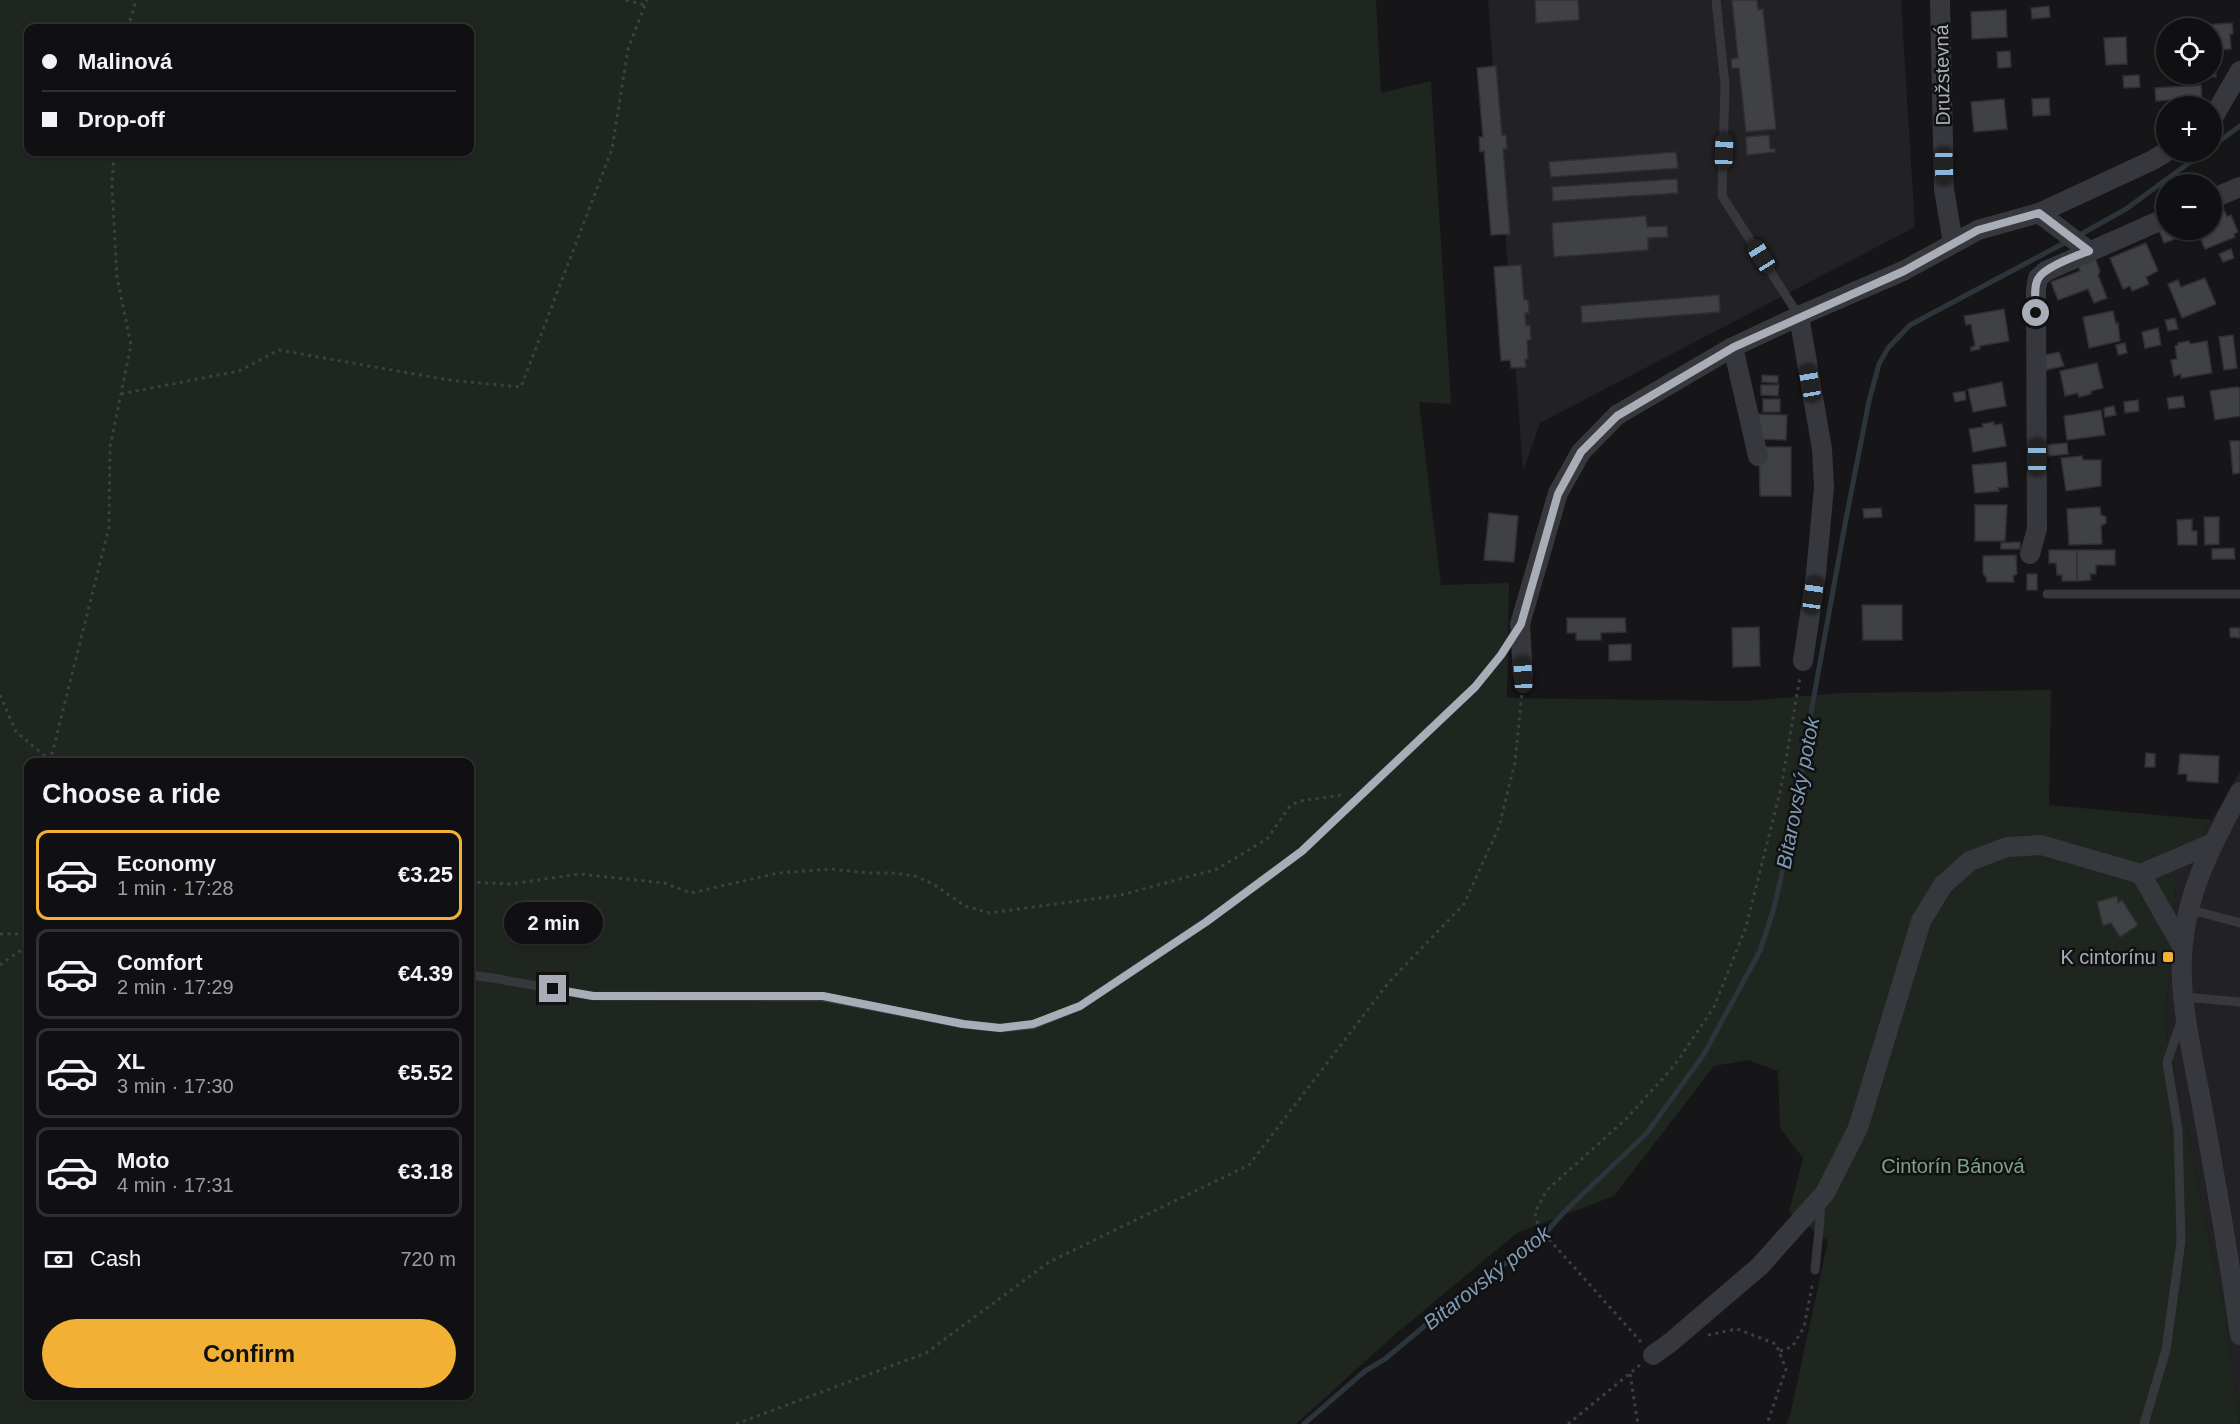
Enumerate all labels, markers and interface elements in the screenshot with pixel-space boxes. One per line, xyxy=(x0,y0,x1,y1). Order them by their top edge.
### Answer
map controls xyxy=(2156,18,2222,240)
button: locate xyxy=(2156,18,2222,84)
street label: Družstevná xyxy=(1930,23,1954,126)
text: Malinová xyxy=(78,49,172,74)
button: + xyxy=(2156,96,2222,162)
text: Drop-off xyxy=(78,107,165,132)
car xyxy=(1714,133,1734,169)
car xyxy=(1935,148,1953,184)
button: − xyxy=(2156,174,2222,240)
car xyxy=(1744,236,1778,276)
route start xyxy=(2022,299,2049,326)
car xyxy=(1798,364,1822,402)
car xyxy=(2028,439,2046,475)
car xyxy=(1802,576,1824,614)
car xyxy=(1513,657,1533,693)
water label: Bitarovský potok xyxy=(1772,714,1824,871)
text: Choose a ride xyxy=(42,779,221,809)
icon: car xyxy=(45,848,99,902)
text: Economy xyxy=(117,851,216,876)
text: €3.25 xyxy=(398,862,453,887)
text: 1 min · 17:28 xyxy=(117,877,234,899)
callout: 2 min xyxy=(504,902,602,944)
text: 2 min xyxy=(527,912,580,934)
place label: K cintorínu xyxy=(2060,946,2156,968)
icon: car xyxy=(45,947,99,1001)
text: Comfort xyxy=(117,950,203,975)
marker: K cintorínu xyxy=(2161,950,2175,964)
text: €4.39 xyxy=(398,961,453,986)
route end xyxy=(539,975,566,1002)
text: 2 min · 17:29 xyxy=(117,976,234,998)
icon: car xyxy=(45,1046,99,1100)
text: XL xyxy=(117,1049,145,1074)
text: €5.52 xyxy=(398,1060,453,1085)
text: 3 min · 17:30 xyxy=(117,1075,234,1097)
icon: car xyxy=(45,1145,99,1199)
text: Moto xyxy=(117,1148,170,1173)
park label: Cintorín Bánová xyxy=(1881,1155,2026,1177)
text: €3.18 xyxy=(398,1159,453,1184)
text: 4 min · 17:31 xyxy=(117,1174,234,1196)
water label: Bitarovský potok xyxy=(1419,1220,1556,1334)
icon: cash xyxy=(42,1243,75,1276)
text: Cash xyxy=(90,1246,141,1271)
text: 720 m xyxy=(400,1248,456,1270)
button: Confirm xyxy=(42,1319,456,1388)

